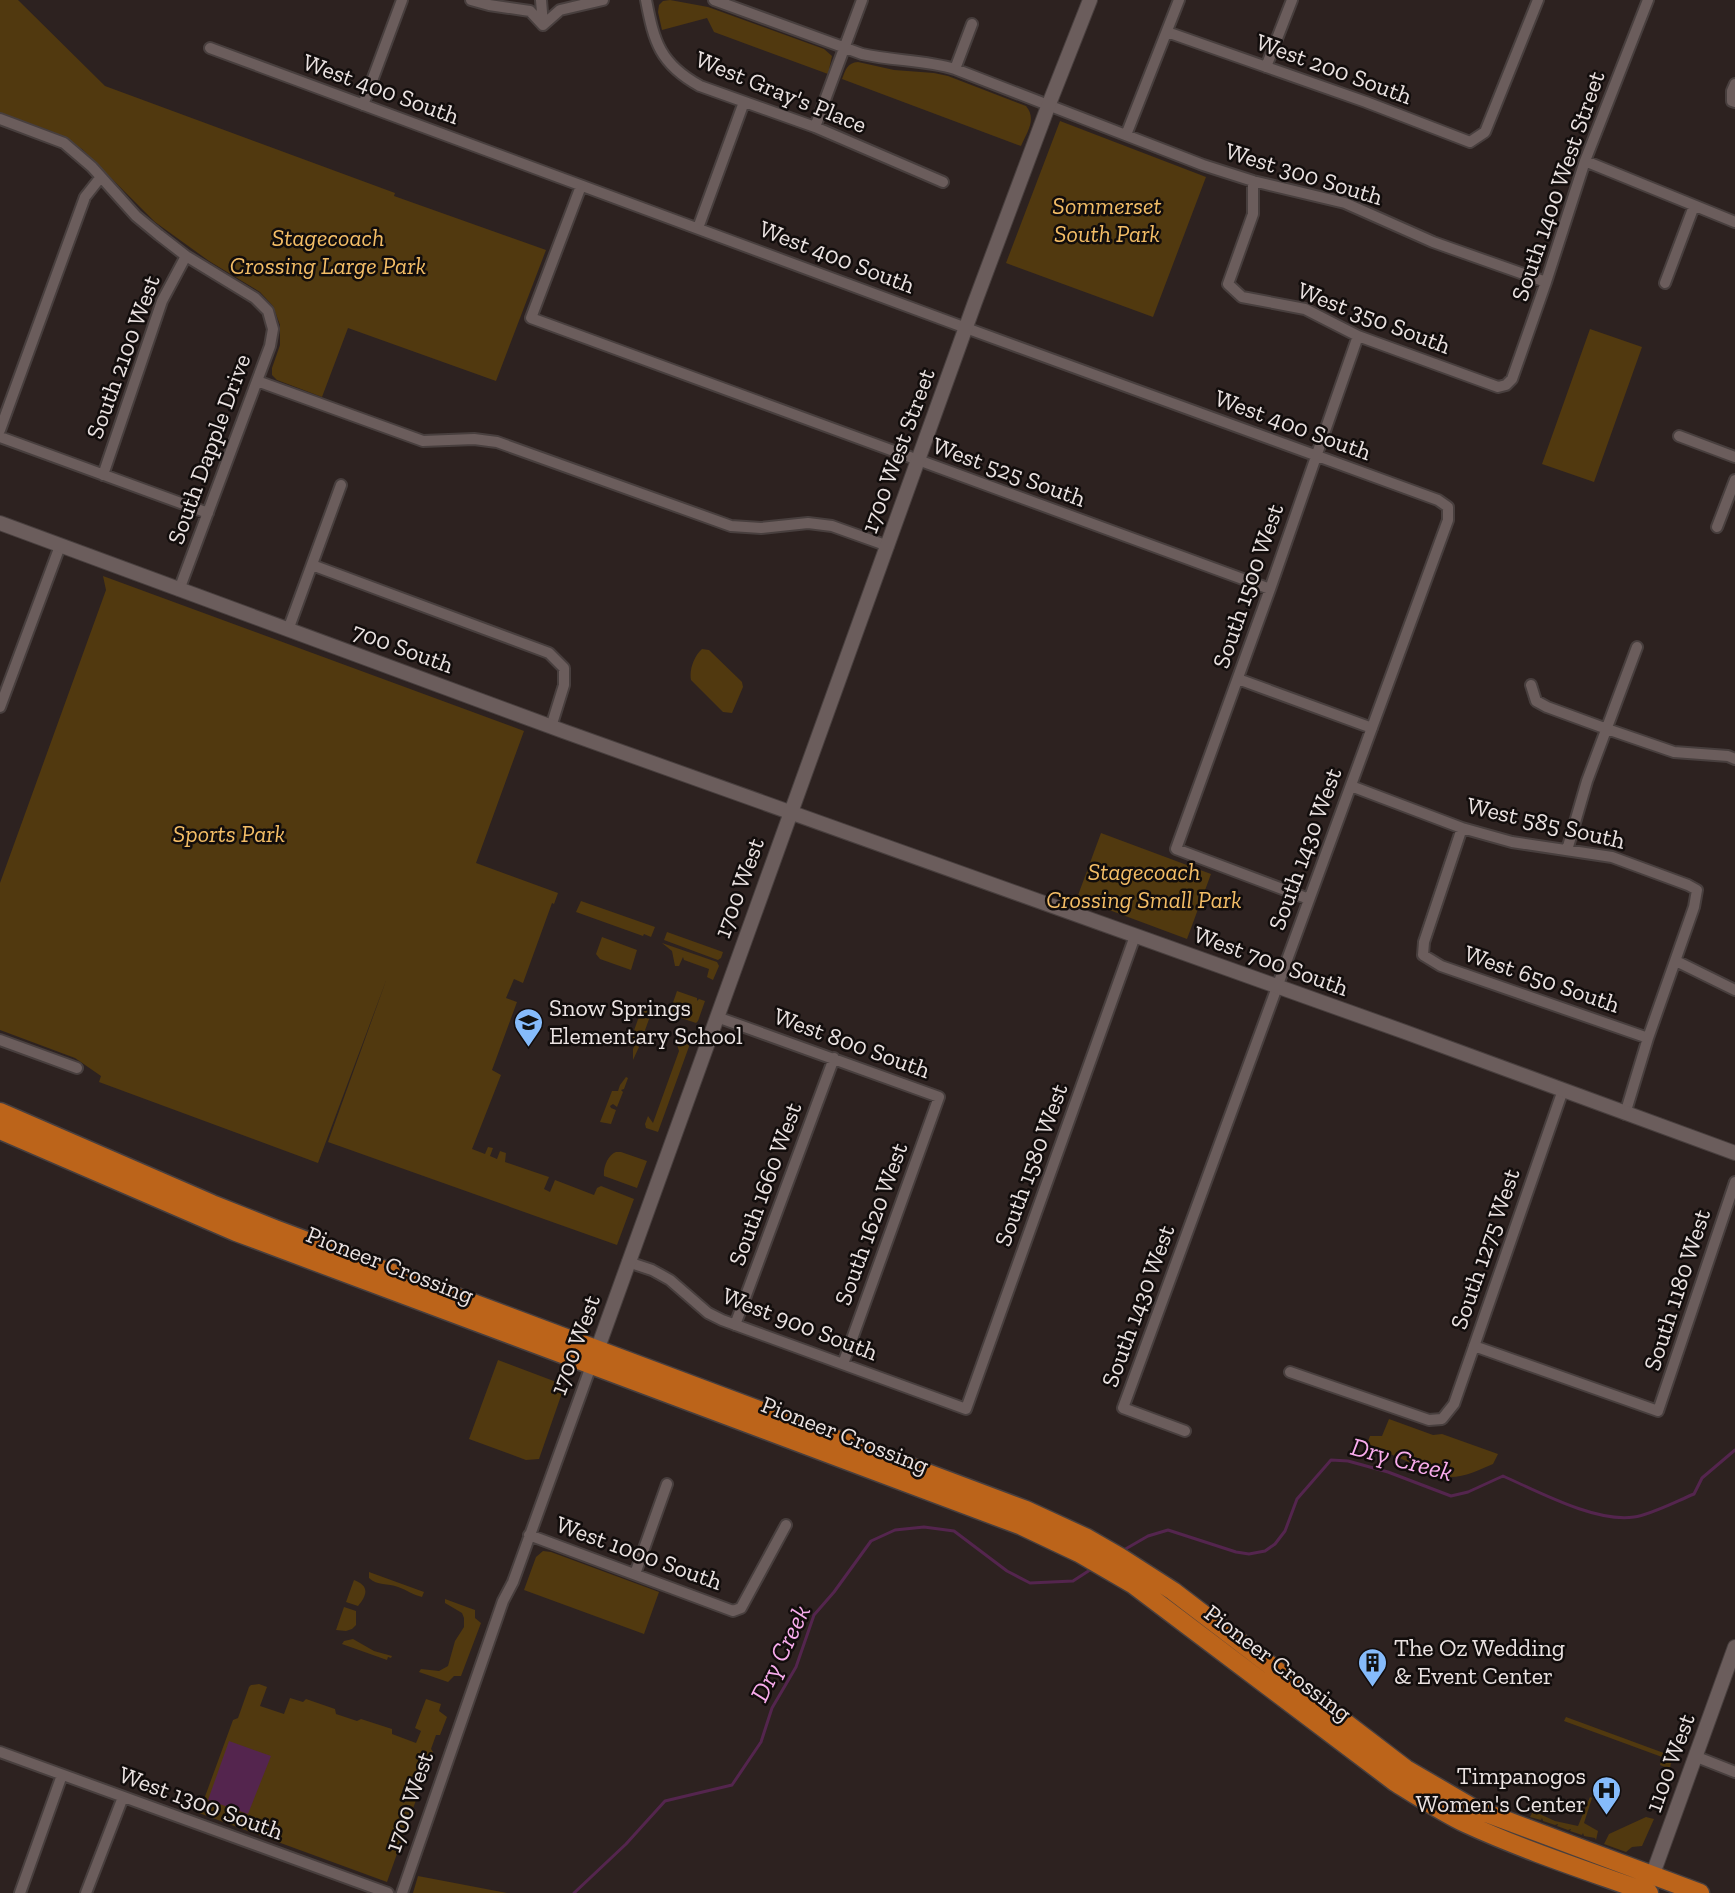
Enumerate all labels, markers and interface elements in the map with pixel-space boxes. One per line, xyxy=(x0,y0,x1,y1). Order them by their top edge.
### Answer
street label: West 200 South xyxy=(1252,27,1417,110)
street label: West Gray's Place xyxy=(691,44,871,139)
street label: West 400 South xyxy=(299,47,464,130)
street label: South 1400 West Street xyxy=(1505,67,1611,305)
street label: West 300 South xyxy=(1222,136,1387,211)
park label: Sommerset South Park xyxy=(1052,191,1162,248)
street label: West 400 South xyxy=(755,214,920,300)
park label: Stagecoach Crossing Large Park xyxy=(230,223,426,280)
street label: South 2100 West xyxy=(79,271,166,443)
street label: West 350 South xyxy=(1294,275,1455,360)
street label: South Dapple Drive xyxy=(161,350,256,548)
street label: 1700 West Street xyxy=(854,364,941,537)
street label: West 400 South xyxy=(1211,383,1376,466)
street label: West 525 South xyxy=(929,430,1090,513)
street label: South 1500 West xyxy=(1206,500,1289,672)
street label: 700 South xyxy=(349,616,458,679)
street label: South 1430 West xyxy=(1262,764,1347,934)
street label: West 585 South xyxy=(1464,790,1629,855)
park label: Sports Park xyxy=(173,819,286,848)
street label: 1700 West xyxy=(707,834,770,942)
park label: Stagecoach Crossing Small Park xyxy=(1046,857,1242,914)
street label: West 700 South xyxy=(1190,919,1353,1002)
street label: West 650 South xyxy=(1461,938,1624,1019)
place label: Snow Springs Elementary School xyxy=(549,993,743,1050)
street label: West 800 South xyxy=(770,1001,935,1084)
school or university icon: Snow Springs Elementary School xyxy=(512,1006,544,1048)
street label: South 1580 West xyxy=(988,1079,1073,1250)
street label: South 1660 West xyxy=(722,1098,807,1269)
street label: South 1620 West xyxy=(828,1138,913,1309)
street label: South 1275 West xyxy=(1443,1165,1526,1333)
street label: South 1180 West xyxy=(1637,1205,1716,1374)
street label: Pioneer Crossing xyxy=(302,1219,478,1310)
street label: South 1430 West xyxy=(1095,1221,1180,1391)
street label: West 900 South xyxy=(718,1281,883,1367)
street label: 1700 West xyxy=(543,1291,606,1399)
street label: Pioneer Crossing xyxy=(757,1389,933,1480)
water label: Dry Creek xyxy=(1348,1430,1456,1488)
street label: West 1000 South xyxy=(552,1509,727,1596)
street label: Pioneer Crossing xyxy=(1199,1598,1358,1727)
water label: Dry Creek xyxy=(743,1599,817,1707)
place label: The Oz Wedding & Event Center xyxy=(1394,1633,1565,1690)
building icon: The Oz Wedding & Event Center xyxy=(1357,1646,1389,1688)
street label: 1100 West xyxy=(1638,1709,1701,1816)
street label: 1700 West xyxy=(378,1748,439,1856)
street label: West 1300 South xyxy=(115,1759,288,1846)
place label: Timpanogos Women's Center xyxy=(1416,1761,1586,1818)
hospital icon: Timpanogos Women's Center xyxy=(1591,1774,1623,1816)

